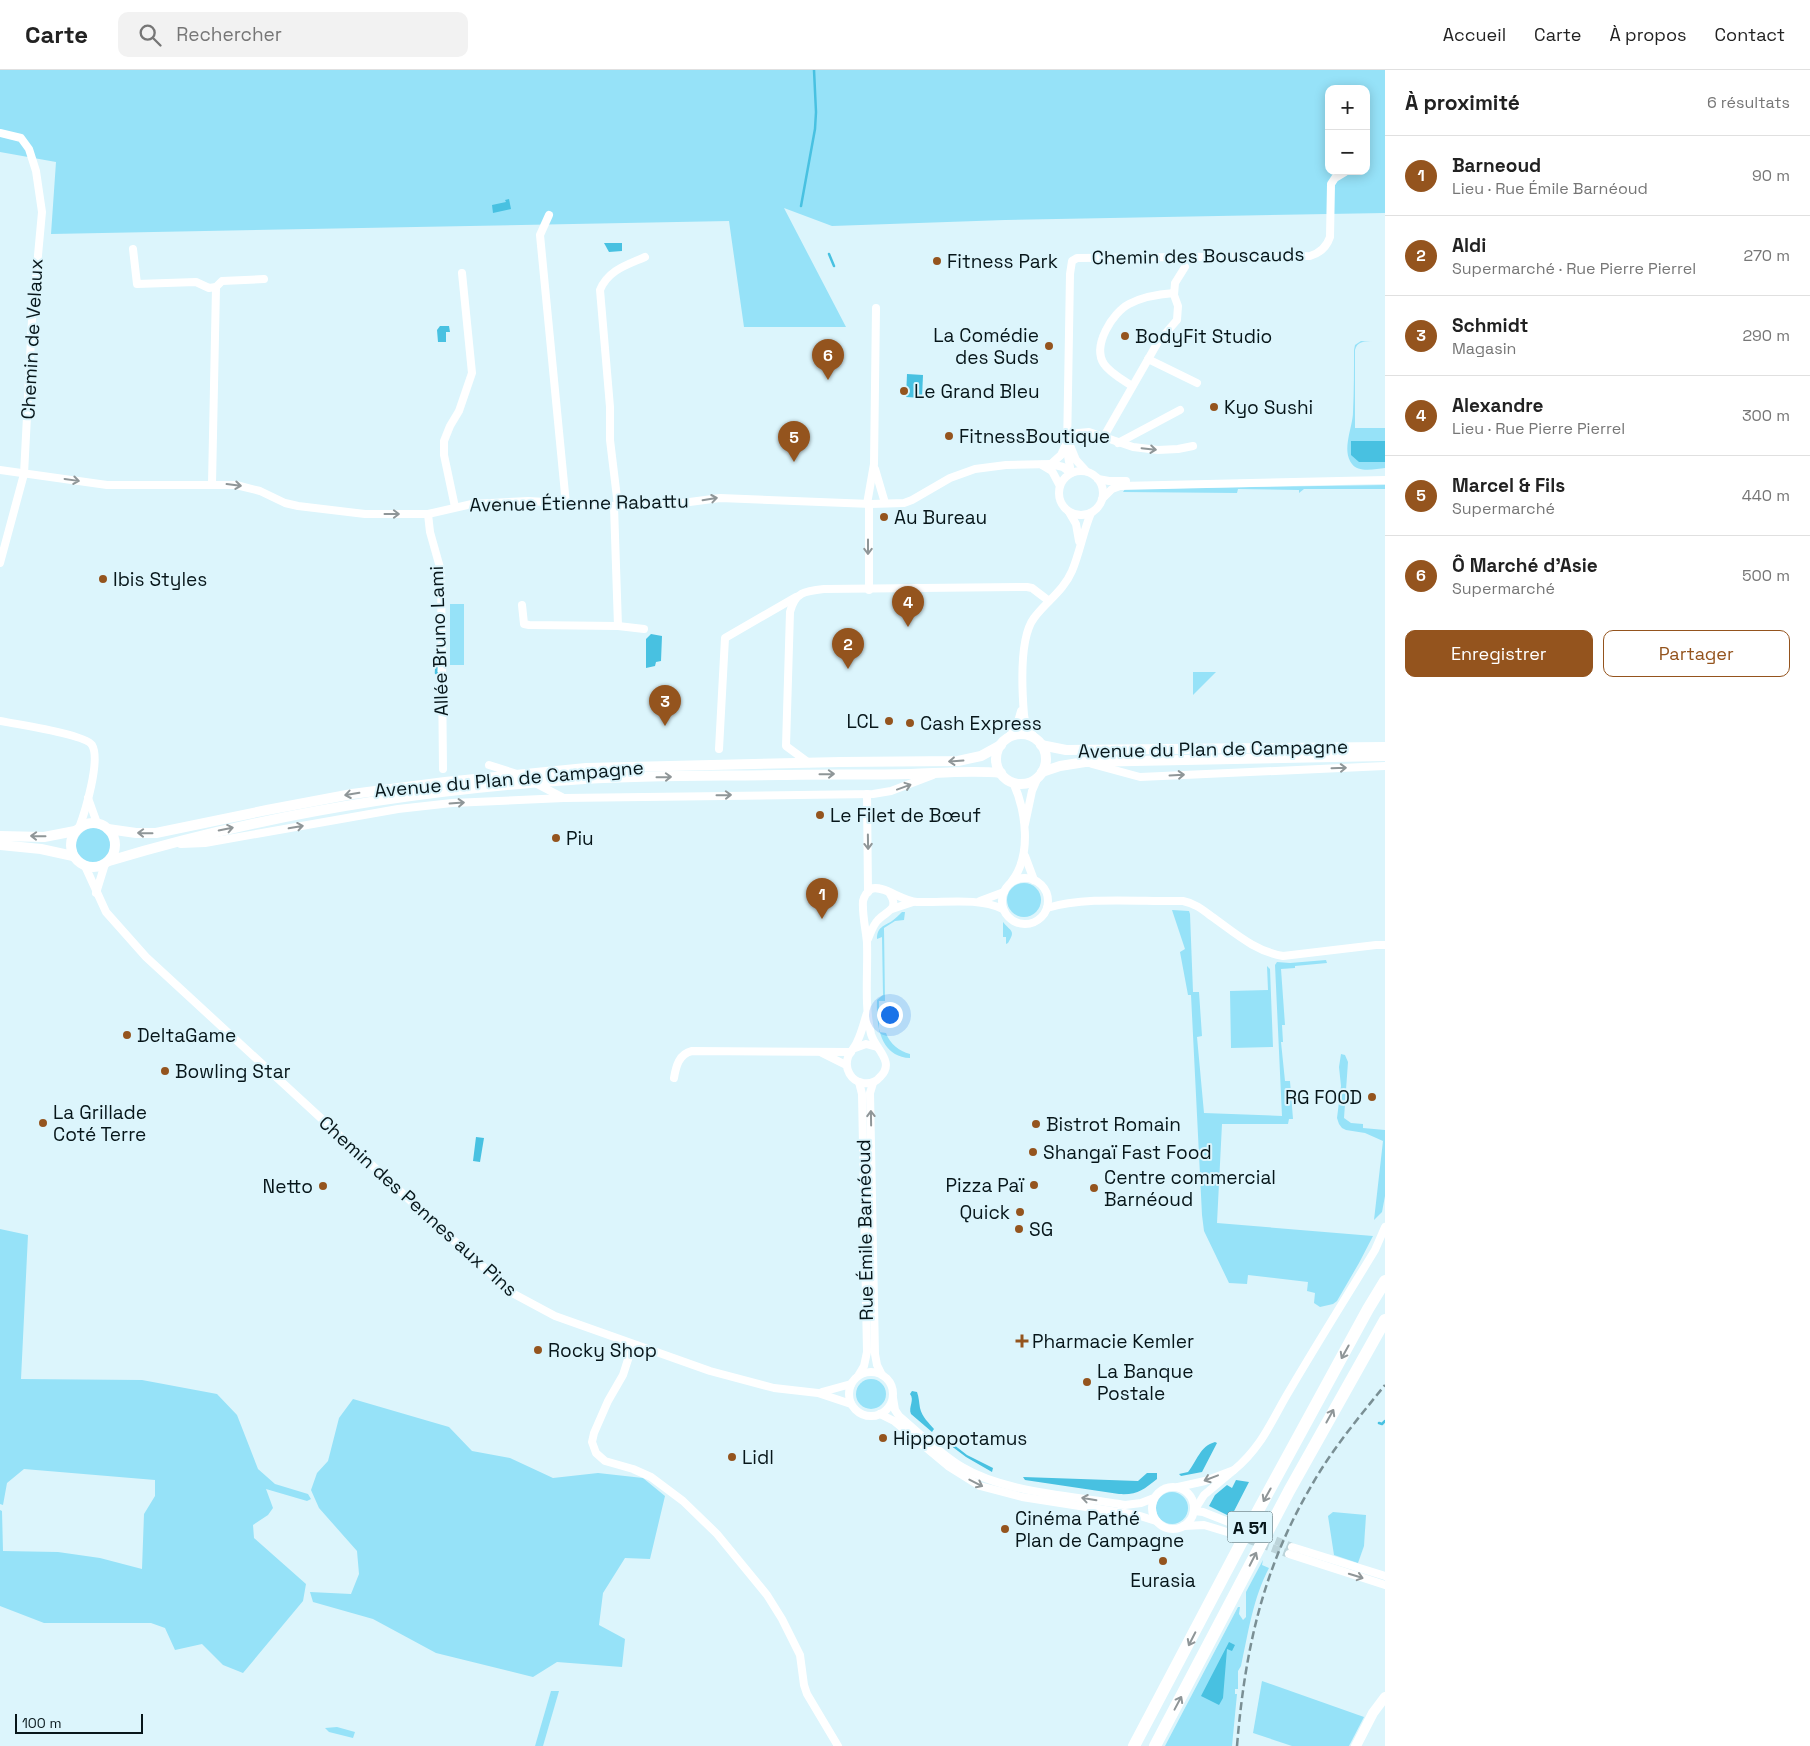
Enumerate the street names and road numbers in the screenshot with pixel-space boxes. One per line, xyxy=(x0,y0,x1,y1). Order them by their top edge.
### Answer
street label: Chemin des Bouscauds xyxy=(1091,242,1305,270)
street label: Chemin de Velaux xyxy=(15,258,49,420)
street label: Avenue Étienne Rabattu xyxy=(469,489,689,517)
street label: Allée Bruno Lami xyxy=(424,565,454,717)
street label: Avenue du Plan de Campagne xyxy=(1078,734,1348,764)
street label: Avenue du Plan de Campagne xyxy=(373,755,645,803)
street label: Chemin des Pennes aux Pins xyxy=(313,1110,523,1302)
street label: Rue Émile Barnéoud xyxy=(851,1139,879,1321)
road number: A 51 xyxy=(1228,1511,1272,1542)

